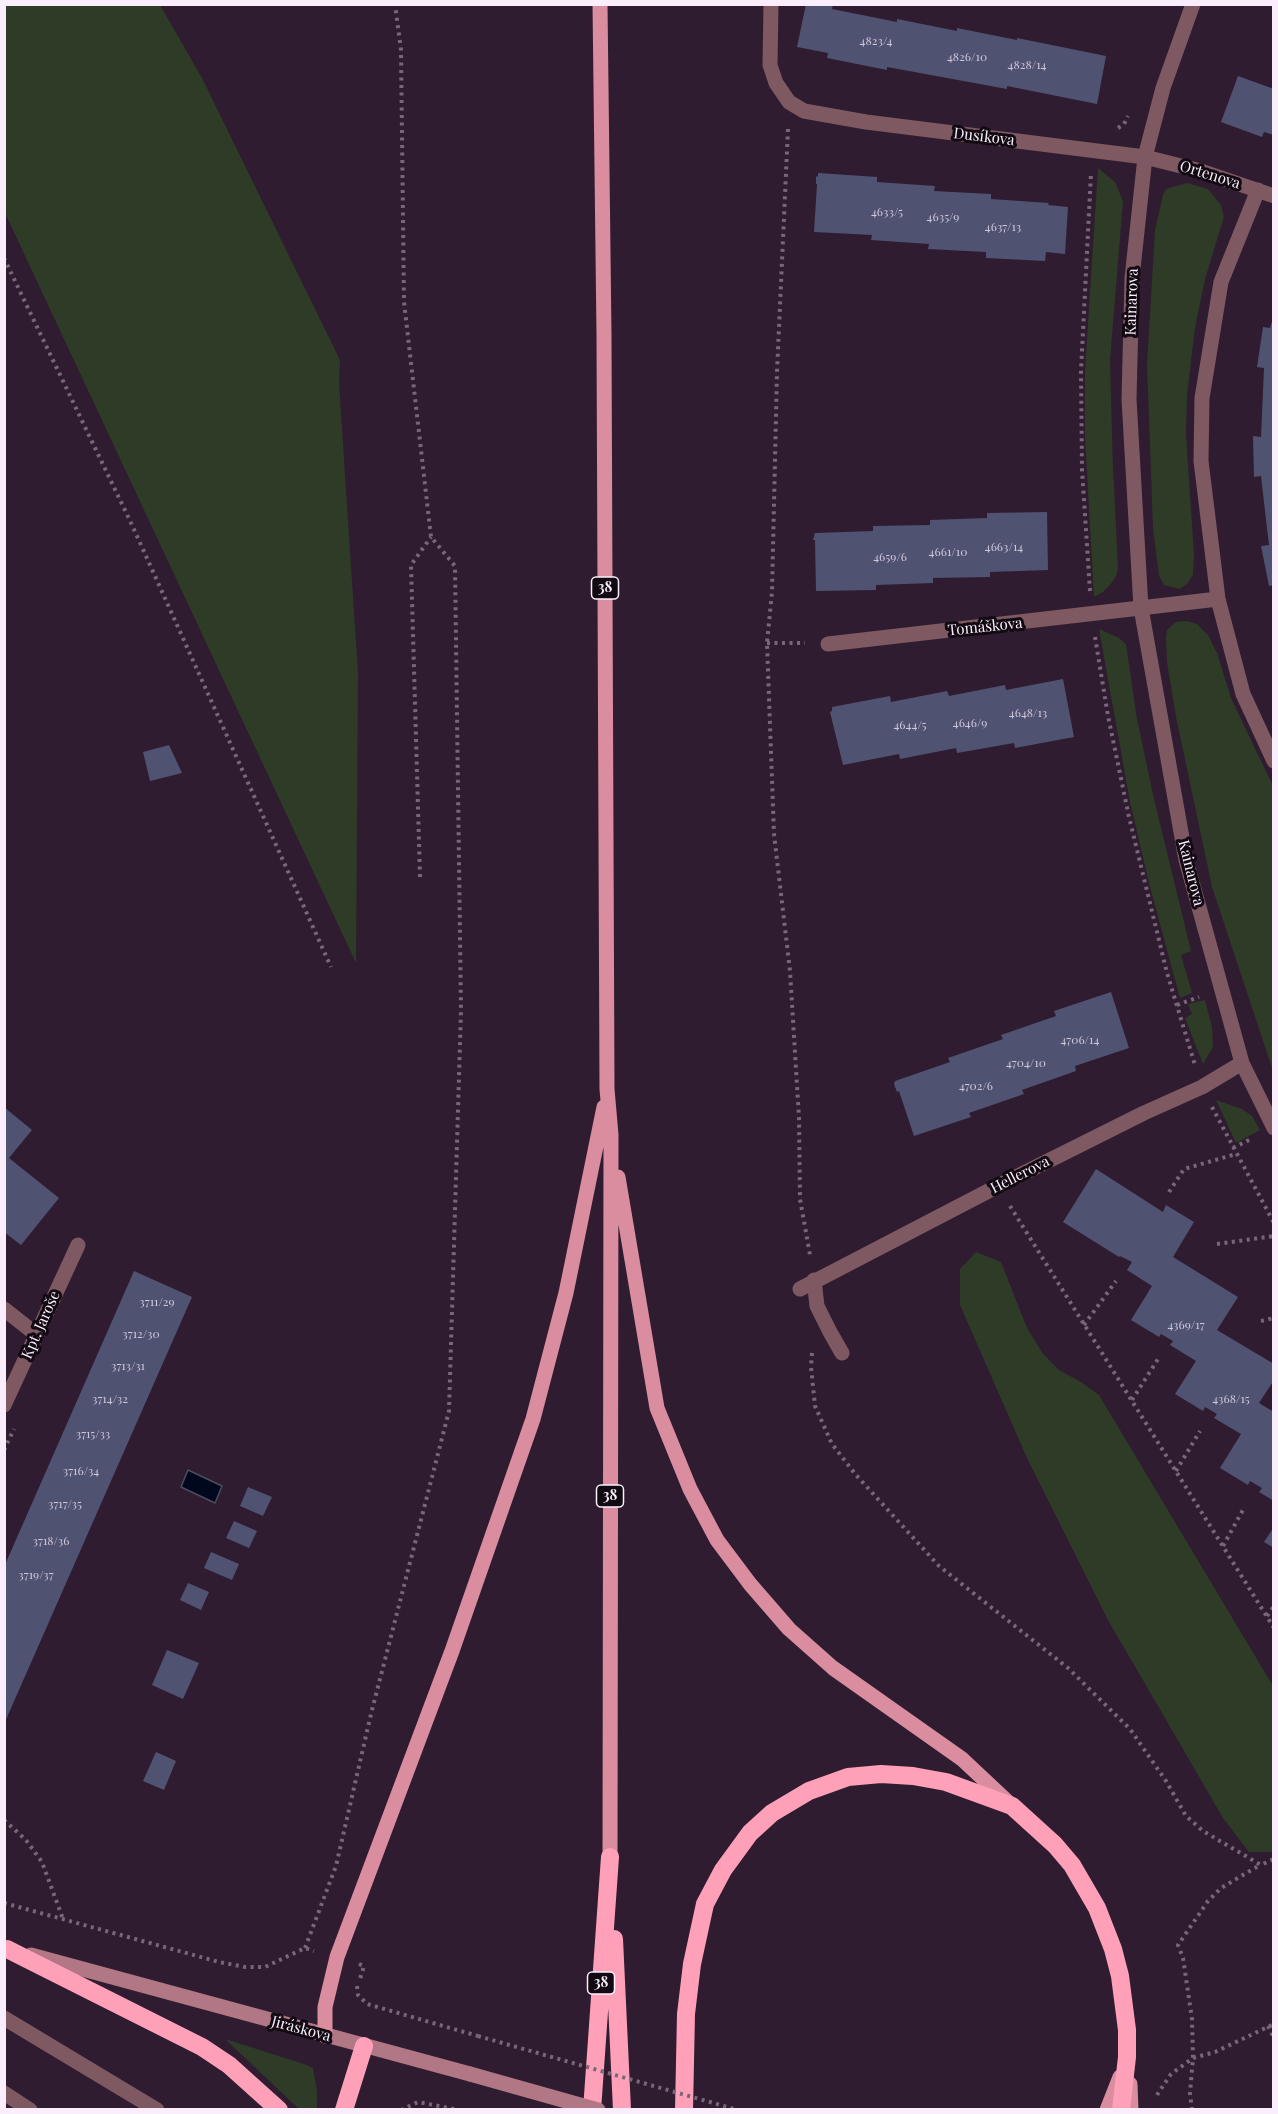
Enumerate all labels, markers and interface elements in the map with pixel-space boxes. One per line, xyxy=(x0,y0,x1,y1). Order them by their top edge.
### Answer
house number: 4823/4 xyxy=(860,34,892,48)
house number: 4826/10 xyxy=(947,50,987,64)
house number: 4828/14 xyxy=(1008,58,1046,72)
street label: Dusíkova xyxy=(952,124,1016,150)
street label: Ortenova xyxy=(1177,157,1243,193)
house number: 4633/5 xyxy=(871,205,903,219)
house number: 4635/9 xyxy=(927,210,959,224)
house number: 4637/13 xyxy=(985,220,1021,234)
street label: Kainarova xyxy=(1122,268,1142,336)
house number: 4663/14 xyxy=(985,540,1023,554)
house number: 4661/10 xyxy=(929,545,967,559)
house number: 4659/6 xyxy=(873,550,907,564)
road number: 38 xyxy=(592,577,618,599)
street label: Tomáškova xyxy=(947,614,1023,640)
house number: 4648/13 xyxy=(1009,706,1047,720)
house number: 4646/9 xyxy=(953,716,987,730)
house number: 4644/5 xyxy=(893,718,927,732)
street label: Kainarova xyxy=(1174,838,1208,908)
house number: 4706/14 xyxy=(1061,1033,1099,1047)
house number: 4704/10 xyxy=(1006,1056,1046,1070)
house number: 4702/6 xyxy=(959,1079,993,1093)
street label: Hellerova xyxy=(987,1152,1053,1198)
street label: Kpt. Jaroše xyxy=(18,1288,64,1362)
house number: 3711/29 xyxy=(139,1295,175,1309)
house number: 4369/17 xyxy=(1167,1318,1205,1332)
house number: 3712/30 xyxy=(122,1327,160,1341)
house number: 3713/31 xyxy=(111,1359,145,1373)
house number: 3714/32 xyxy=(92,1392,128,1406)
house number: 4368/15 xyxy=(1212,1392,1250,1406)
house number: 3715/33 xyxy=(76,1427,110,1441)
house number: 3716/34 xyxy=(63,1464,99,1478)
road number: 38 xyxy=(596,1485,624,1507)
house number: 3717/35 xyxy=(48,1497,82,1511)
house number: 3718/36 xyxy=(33,1534,69,1548)
house number: 3719/37 xyxy=(18,1568,54,1582)
road number: 38 xyxy=(588,1972,614,1994)
street label: Jiráskova xyxy=(269,2012,333,2046)

